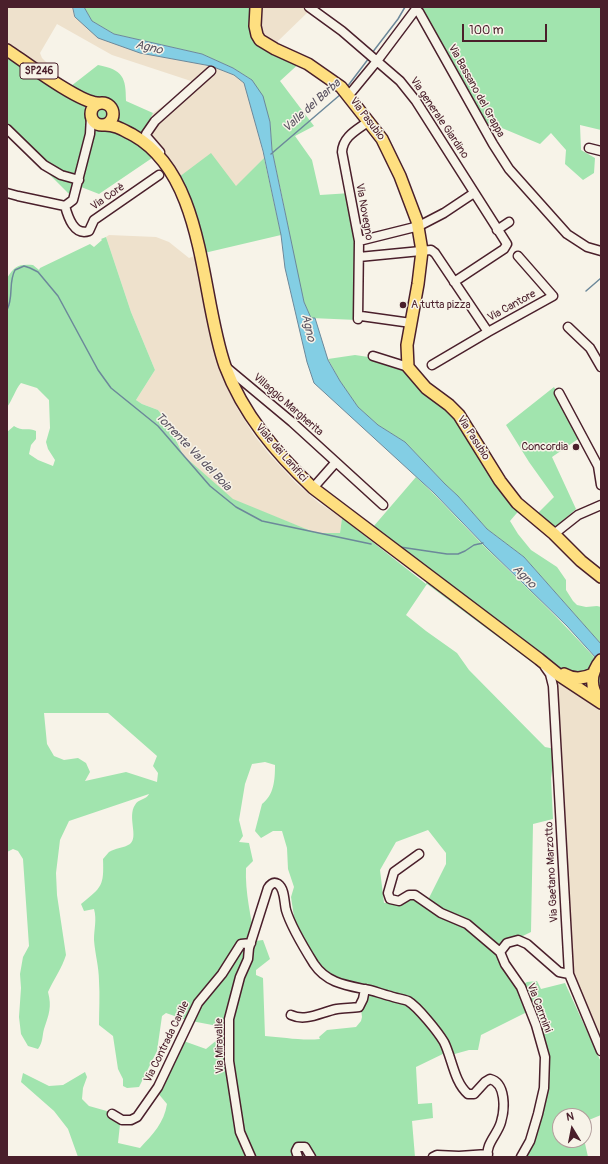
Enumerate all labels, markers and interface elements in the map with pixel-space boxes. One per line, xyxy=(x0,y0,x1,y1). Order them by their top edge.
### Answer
scale bar xyxy=(464,16,549,42)
text: 100 m xyxy=(469,23,503,38)
water label: Agno xyxy=(134,38,164,58)
street label: Via Bassano del Grappa xyxy=(445,42,507,140)
road number: SP246 xyxy=(20,63,58,79)
street label: Via generale Giardino xyxy=(407,75,471,161)
water label: Valle del Barba xyxy=(280,76,344,136)
street label: Via Pasubio xyxy=(347,95,387,143)
street label: Via Corè xyxy=(88,181,128,213)
street label: Via Novegno xyxy=(352,182,376,242)
street label: Via Cantore xyxy=(486,287,538,325)
place label: A tutta pizza xyxy=(411,298,471,312)
marker: A tutta pizza xyxy=(398,300,408,310)
water label: Agno xyxy=(298,313,318,343)
street label: Villaggio Margherita xyxy=(250,371,326,439)
water label: Torrente Val del Boia xyxy=(152,410,234,494)
street label: Via Pasubio xyxy=(454,413,492,463)
street label: Viale dei Lanifici xyxy=(252,421,310,485)
place label: Concordia xyxy=(522,440,568,454)
marker: Concordia xyxy=(571,442,581,452)
water label: Agno xyxy=(509,562,539,592)
street label: Via Gaetano Marzotto xyxy=(543,821,561,923)
street label: Via Carmini xyxy=(524,982,554,1034)
street label: Via Contrada Canile xyxy=(142,999,192,1085)
street label: Via Miravalle xyxy=(213,1018,227,1074)
north arrow xyxy=(552,1108,592,1148)
text: N xyxy=(565,1110,575,1124)

